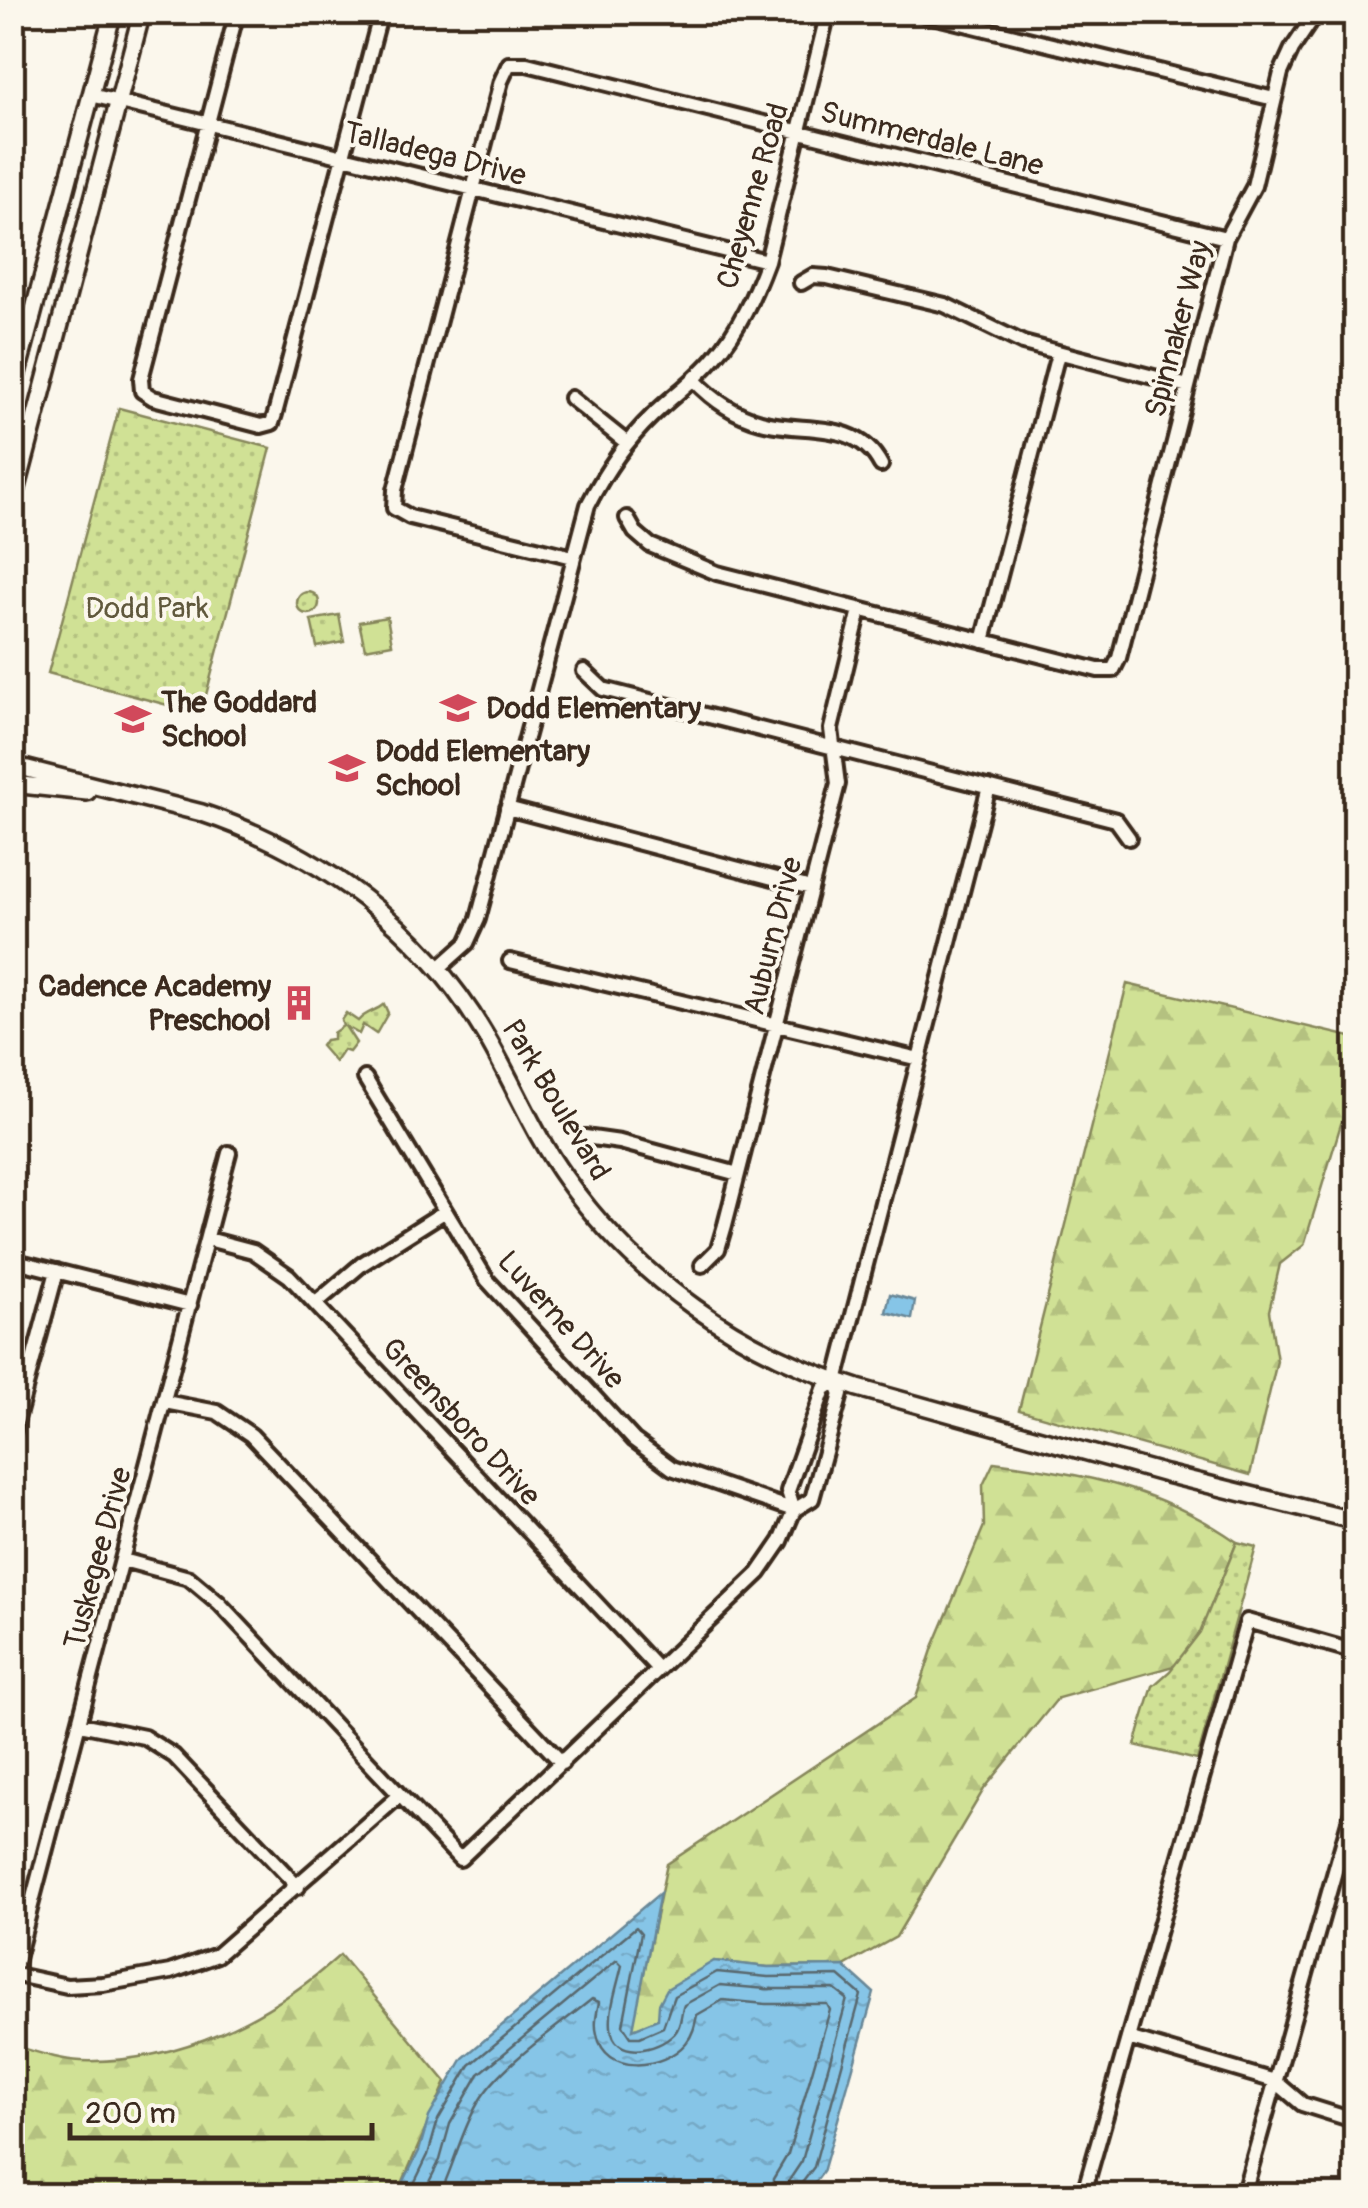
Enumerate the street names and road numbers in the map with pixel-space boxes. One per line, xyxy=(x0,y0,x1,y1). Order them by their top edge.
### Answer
street label: Summerdale Lane xyxy=(817,93,1048,185)
street label: Cheyenne Road xyxy=(709,99,797,293)
street label: Talladega Drive xyxy=(340,113,530,195)
street label: Spinnaker Way xyxy=(1137,236,1219,421)
street label: Auburn Drive xyxy=(736,853,811,1019)
street label: Park Boulevard xyxy=(493,1013,619,1187)
street label: Luverne Drive xyxy=(489,1243,633,1397)
street label: Greensboro Drive xyxy=(374,1330,548,1514)
street label: Tuskegee Drive xyxy=(56,1463,140,1653)

